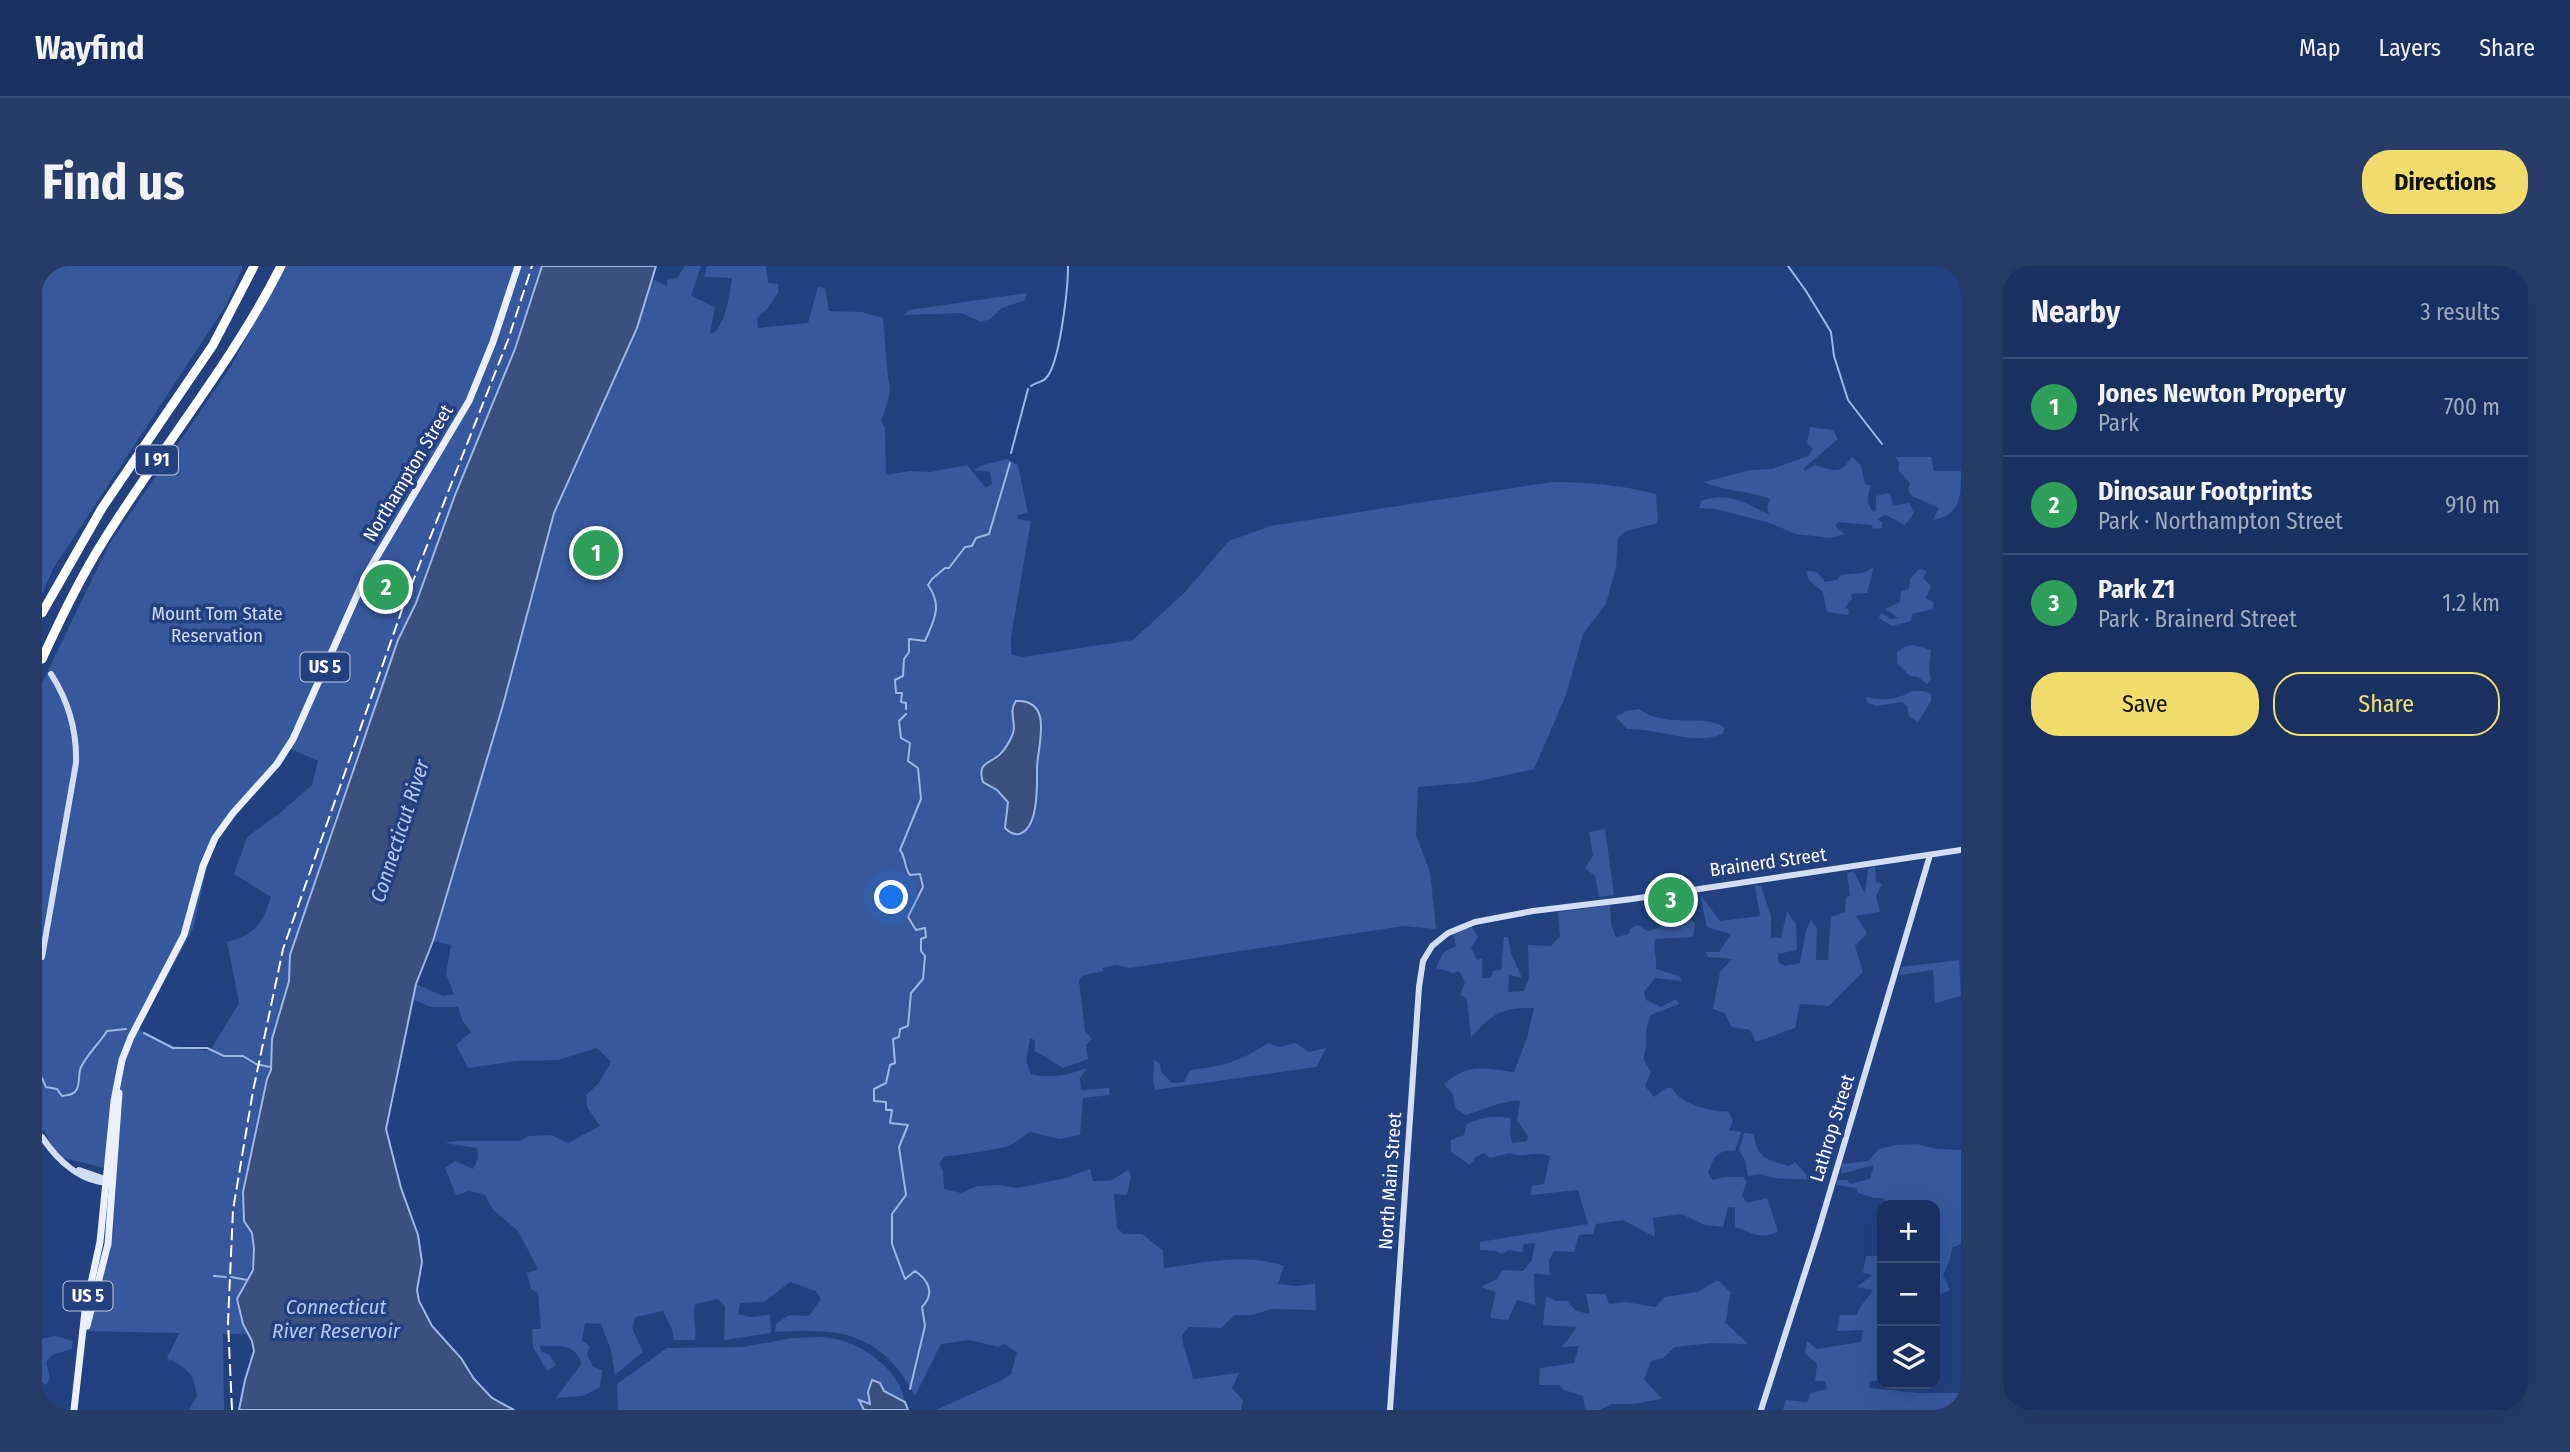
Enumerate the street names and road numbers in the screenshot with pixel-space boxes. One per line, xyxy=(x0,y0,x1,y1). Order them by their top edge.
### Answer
street label: Northampton Street xyxy=(358,400,458,546)
road number: I 91 xyxy=(136,446,178,475)
road number: US 5 xyxy=(300,652,350,682)
street label: Brainerd Street xyxy=(1708,842,1829,882)
street label: Lathrop Street xyxy=(1805,1071,1859,1185)
street label: North Main Street xyxy=(1374,1111,1406,1250)
road number: US 5 xyxy=(64,1281,112,1310)

